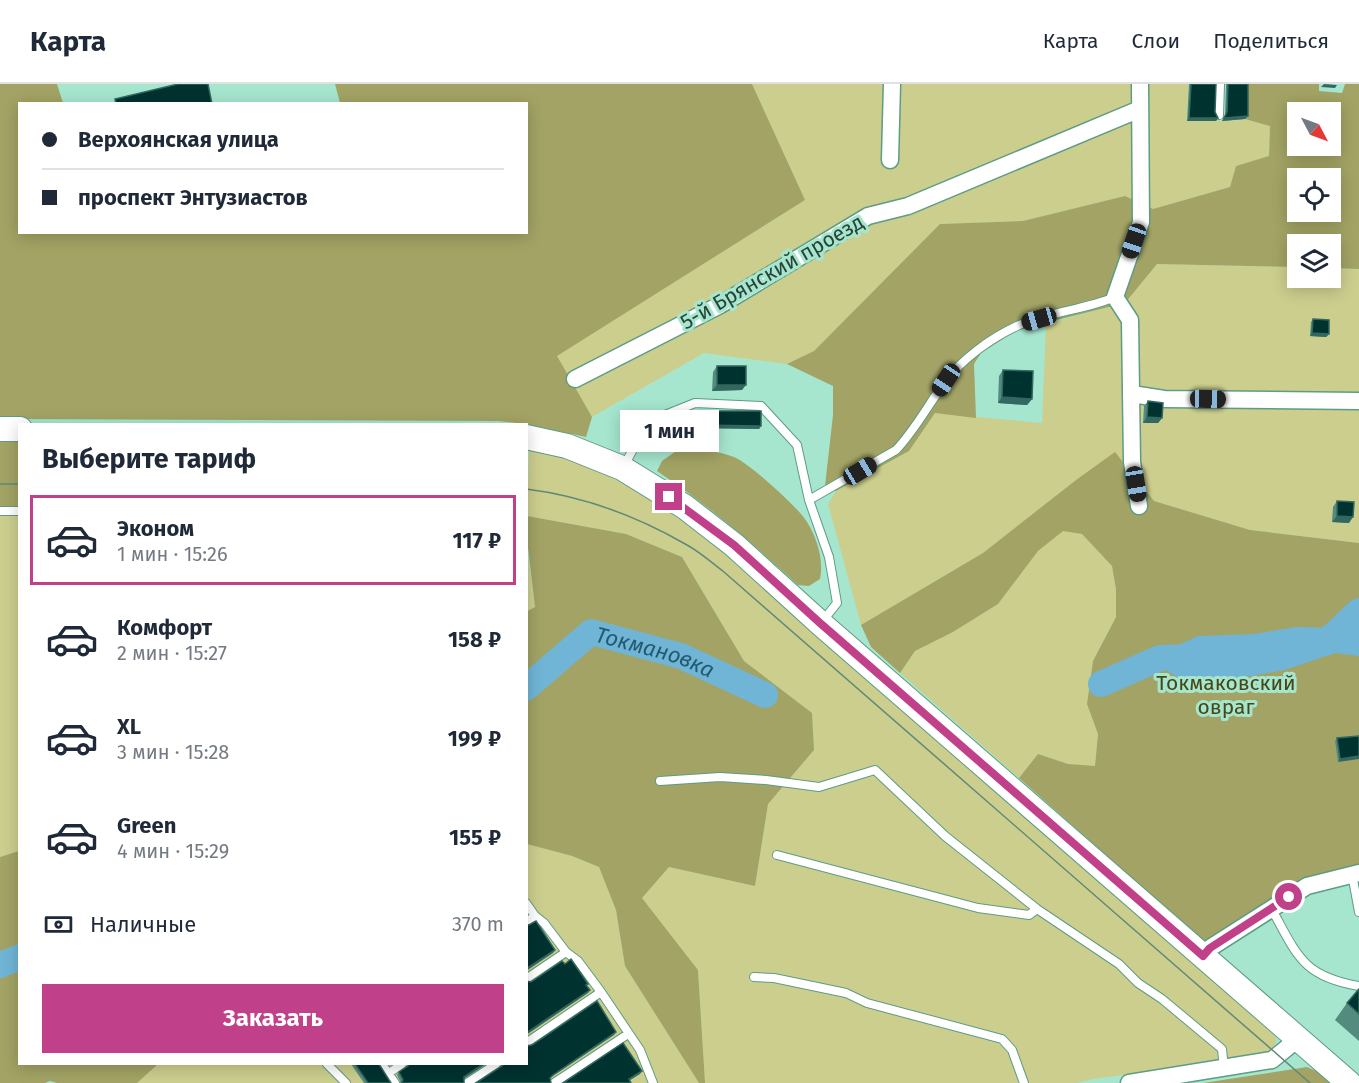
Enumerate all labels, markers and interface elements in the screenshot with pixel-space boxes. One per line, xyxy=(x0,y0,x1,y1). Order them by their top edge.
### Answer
text: Карта xyxy=(30,25,106,58)
text: Карта xyxy=(1043,28,1099,54)
text: Слои xyxy=(1132,28,1180,54)
text: Поделиться xyxy=(1213,28,1329,54)
north arrow xyxy=(1287,102,1341,156)
map controls xyxy=(1287,102,1341,288)
text: Верхоянская улица xyxy=(78,126,279,153)
button: locate xyxy=(1287,168,1341,222)
text: проспект Энтузиастов xyxy=(78,184,308,211)
street label: 5-й Брянский проезд xyxy=(676,209,868,335)
car xyxy=(1120,221,1148,261)
button: layers xyxy=(1287,234,1341,288)
car xyxy=(1019,305,1059,333)
car xyxy=(928,360,964,400)
car xyxy=(1190,390,1226,408)
callout: 1 мин xyxy=(620,410,718,452)
text: 1 мин xyxy=(644,419,695,443)
text: Выберите тариф xyxy=(42,443,256,475)
car xyxy=(840,454,880,488)
car xyxy=(1124,465,1148,503)
route end xyxy=(655,483,682,510)
icon: car xyxy=(45,513,99,567)
text: Эконом xyxy=(117,515,194,542)
text: 117 ₽ xyxy=(452,527,501,554)
text: 1 мин · 15:26 xyxy=(117,542,228,566)
icon: car xyxy=(45,612,99,666)
text: Комфорт xyxy=(117,614,212,641)
water label: Токмановка xyxy=(593,621,719,684)
text: 158 ₽ xyxy=(448,626,501,653)
text: 2 мин · 15:27 xyxy=(117,641,227,665)
park label: Токмаковский овраг xyxy=(1156,670,1296,720)
icon: car xyxy=(45,711,99,765)
text: XL xyxy=(117,713,141,740)
text: 199 ₽ xyxy=(448,725,501,752)
text: 3 мин · 15:28 xyxy=(117,740,229,764)
icon: car xyxy=(45,810,99,864)
text: Green xyxy=(117,812,176,839)
text: 155 ₽ xyxy=(449,824,501,851)
text: 4 мин · 15:29 xyxy=(117,839,229,863)
route start xyxy=(1275,883,1302,910)
icon: cash xyxy=(42,908,75,941)
text: Наличные xyxy=(90,911,196,938)
text: 370 m xyxy=(452,912,504,936)
button: Заказать xyxy=(42,984,504,1053)

